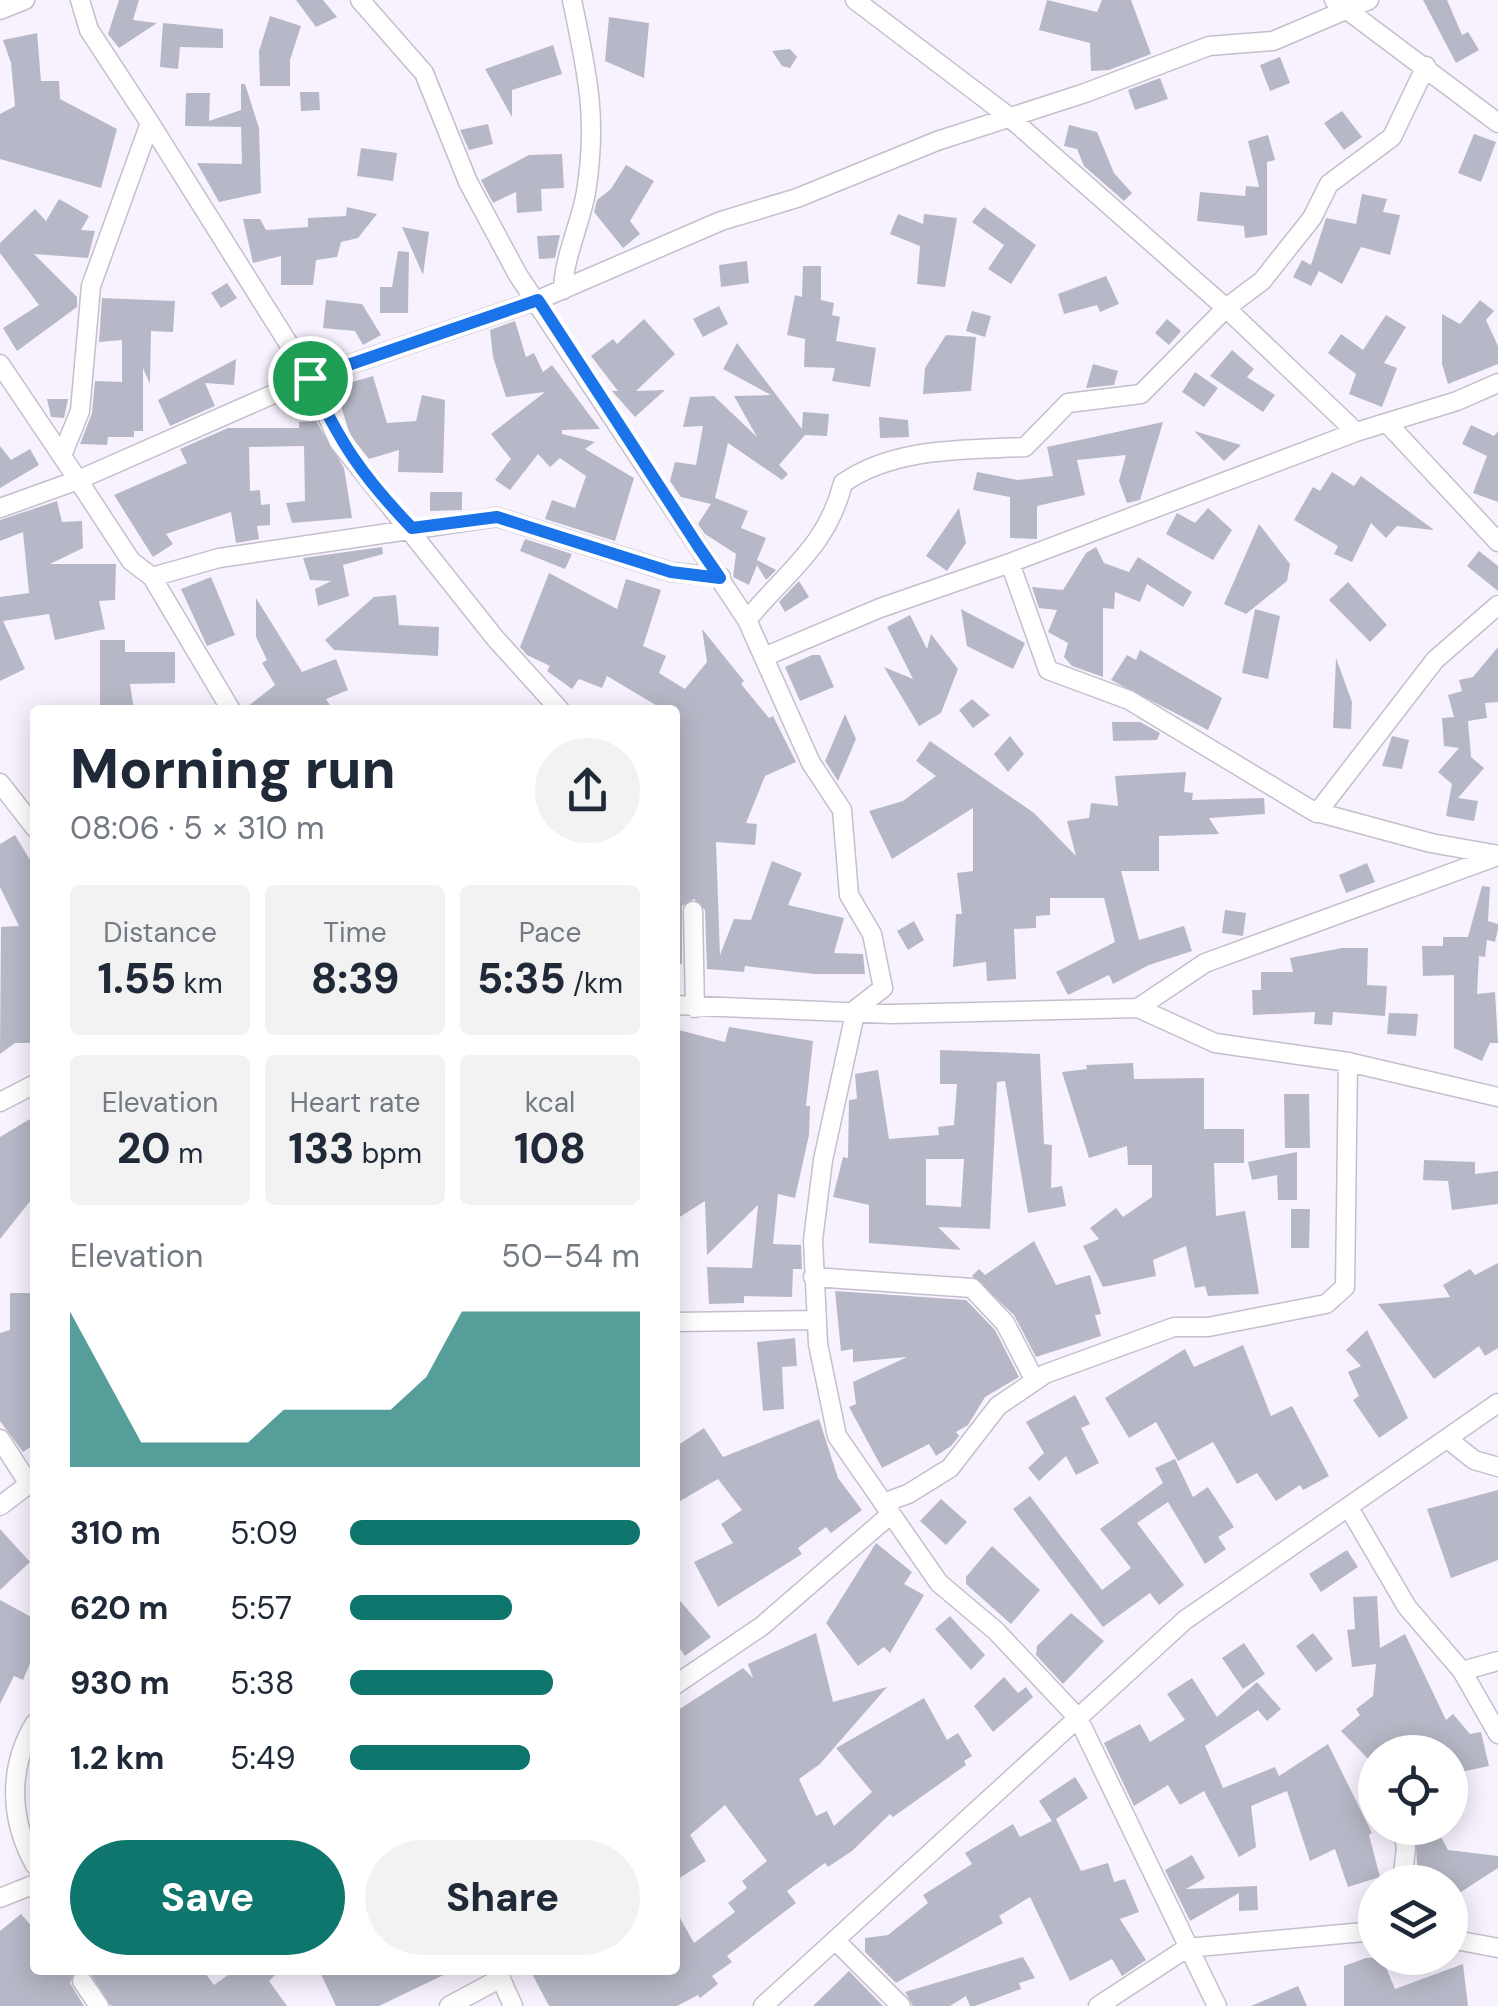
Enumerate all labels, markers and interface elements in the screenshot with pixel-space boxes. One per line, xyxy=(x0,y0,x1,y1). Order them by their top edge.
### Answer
pin xyxy=(268,336,353,421)
icon: arrive xyxy=(283,351,338,406)
text: Morning run xyxy=(70,733,396,805)
button: share xyxy=(535,738,640,843)
text: 08:06 · 5 × 310 m xyxy=(70,807,325,849)
text: Distance xyxy=(103,914,217,951)
text: Time xyxy=(323,914,387,951)
text: Pace xyxy=(519,914,581,951)
text: 1.55 xyxy=(97,951,176,1006)
text: 8:39 xyxy=(311,951,399,1006)
text: 5:35 xyxy=(477,951,566,1006)
text: km xyxy=(176,965,223,1002)
text: /km xyxy=(566,965,623,1002)
text: Elevation xyxy=(102,1084,218,1121)
text: Heart rate xyxy=(290,1084,420,1121)
text: kcal xyxy=(525,1084,575,1121)
text: 20 xyxy=(117,1121,171,1176)
text: 133 xyxy=(288,1121,354,1176)
text: 108 xyxy=(514,1121,586,1176)
text: m xyxy=(171,1135,203,1172)
text: bpm xyxy=(354,1135,422,1172)
text: Elevation xyxy=(70,1235,203,1277)
text: 50–54 m xyxy=(501,1235,640,1277)
text: 310 m xyxy=(70,1512,161,1554)
text: 5:09 xyxy=(230,1512,298,1554)
text: 620 m xyxy=(70,1587,168,1629)
text: 5:57 xyxy=(230,1587,292,1629)
text: 930 m xyxy=(70,1662,170,1704)
text: 5:38 xyxy=(230,1662,294,1704)
map controls xyxy=(1358,1735,1468,1975)
button: locate xyxy=(1358,1735,1468,1845)
text: 1.2 km xyxy=(70,1737,164,1779)
text: 5:49 xyxy=(230,1737,296,1779)
button: Save xyxy=(70,1840,345,1955)
button: Share xyxy=(365,1840,640,1955)
button: layers xyxy=(1358,1865,1468,1975)

